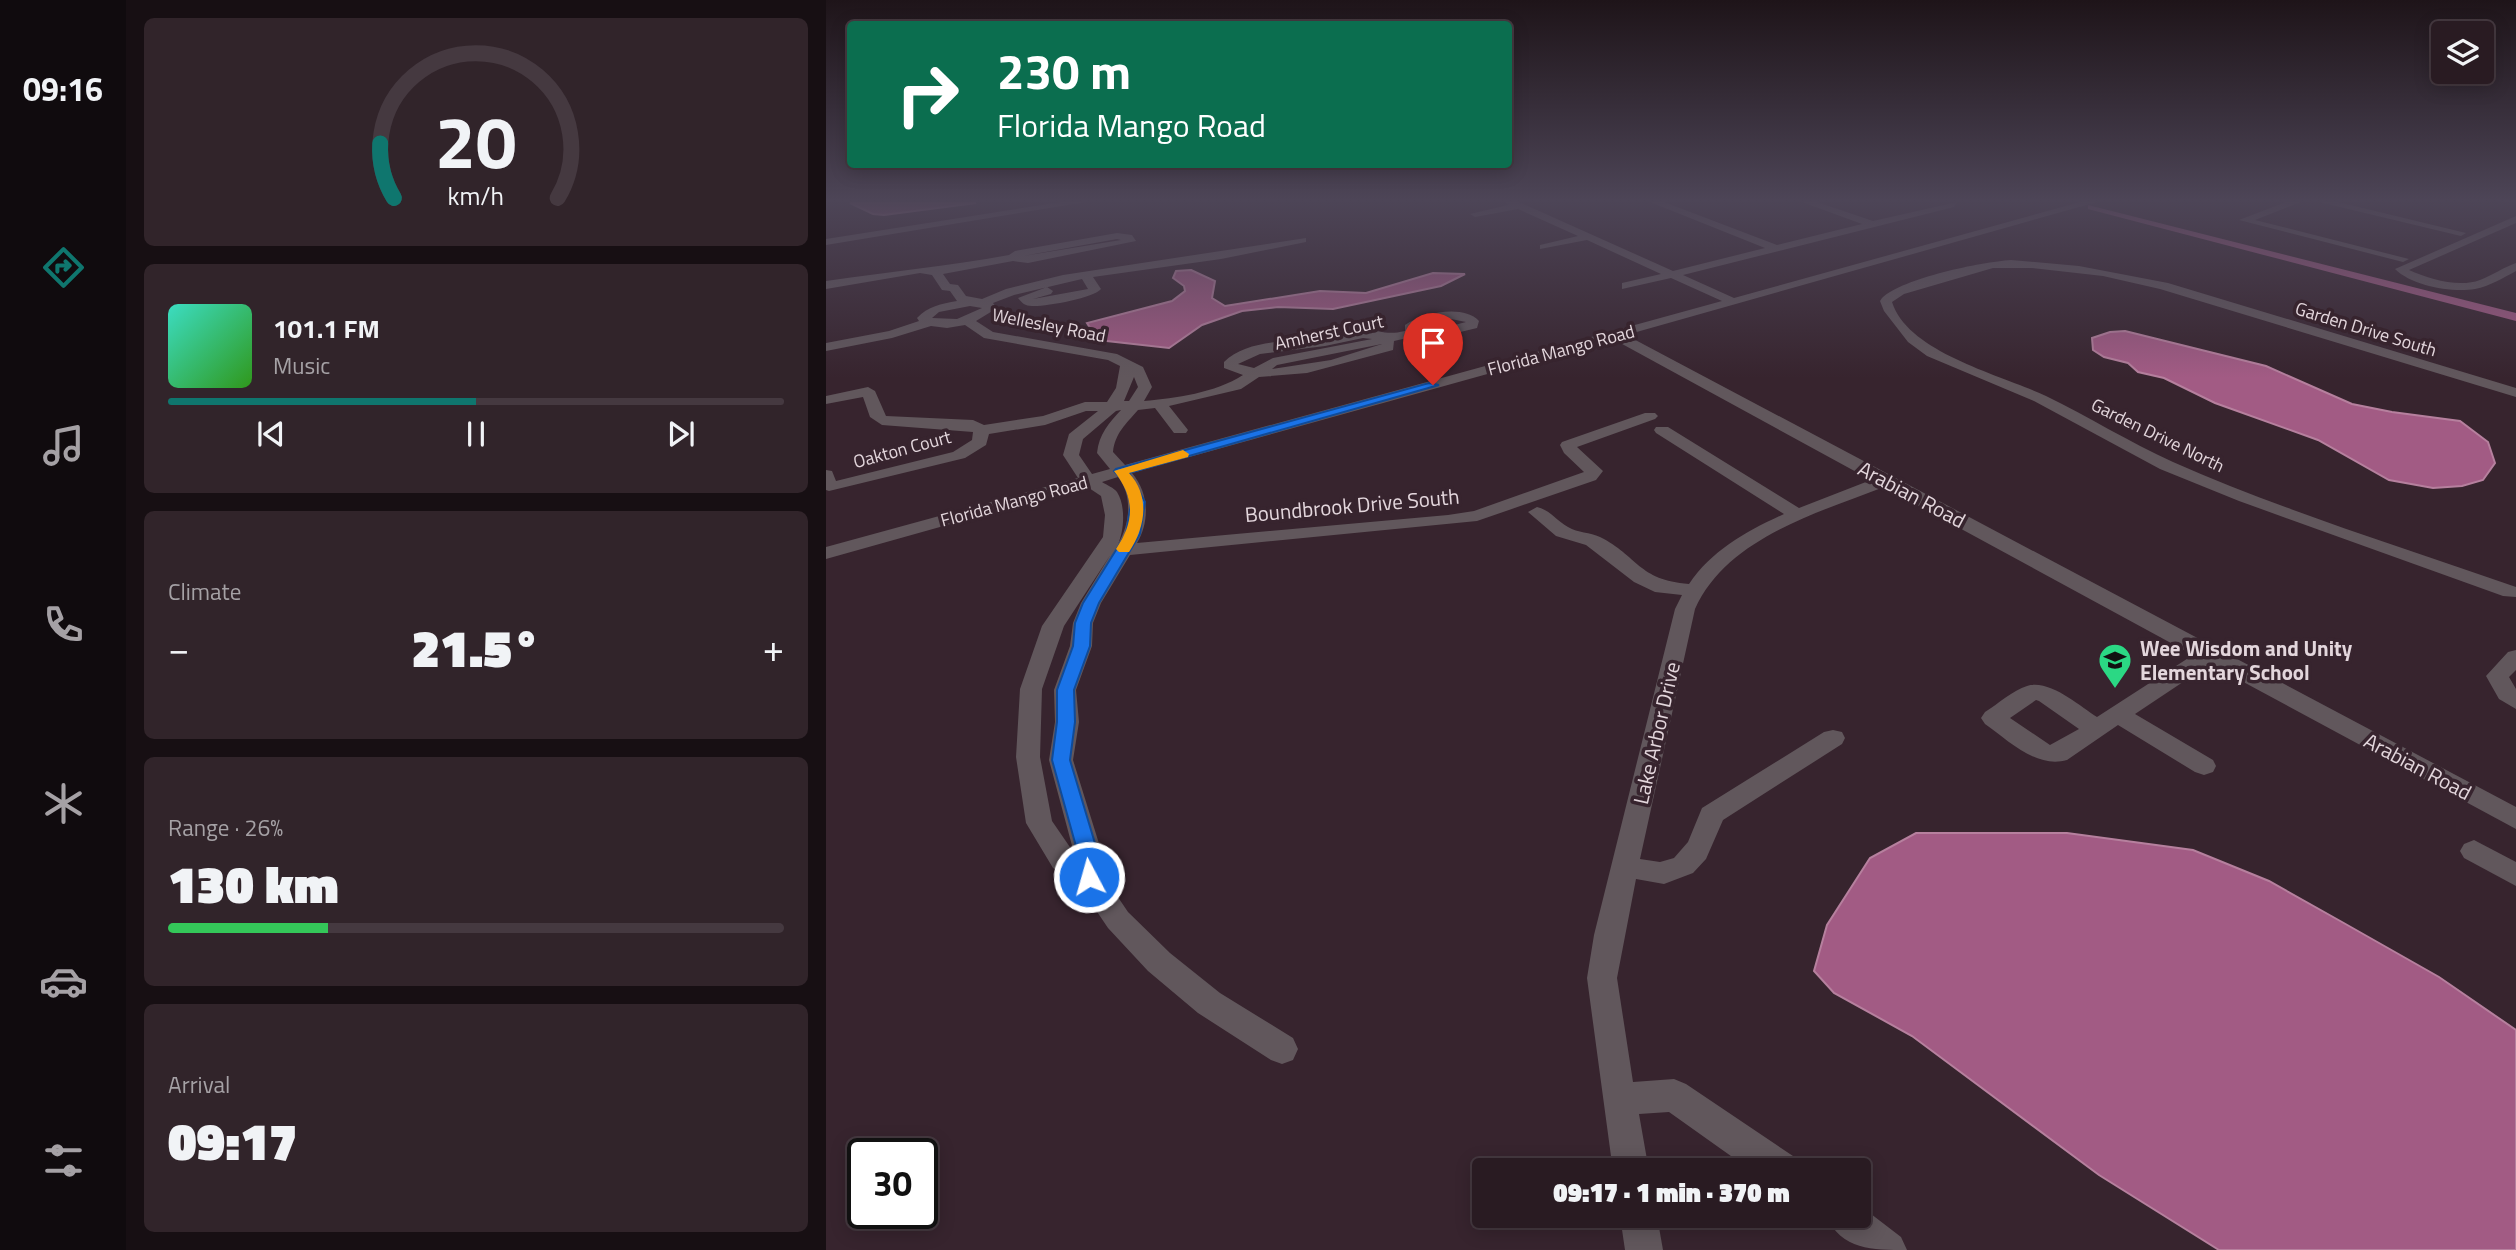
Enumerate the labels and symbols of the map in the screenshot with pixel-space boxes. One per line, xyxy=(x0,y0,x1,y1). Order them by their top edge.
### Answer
street label: Garden Drive South xyxy=(2292,295,2440,363)
street label: Wellesley Road xyxy=(990,301,1108,349)
street label: Amherst Court xyxy=(1272,307,1387,357)
pin xyxy=(1403,313,1463,385)
street label: Florida Mango Road xyxy=(1484,317,1638,383)
street label: Garden Drive North xyxy=(2087,391,2229,479)
street label: Oakton Court xyxy=(850,423,955,475)
street label: Arabian Road xyxy=(1852,452,1972,536)
street label: Florida Mango Road xyxy=(937,468,1091,534)
street label: Boundbrook Drive South xyxy=(1243,480,1461,530)
place label: Wee Wisdom and Unity Elementary School xyxy=(2140,632,2353,688)
school or university icon: Wee Wisdom and Unity Elementary School xyxy=(2096,641,2134,690)
street label: Lake Arbor Drive xyxy=(1624,659,1688,807)
street label: Arabian Road xyxy=(2358,724,2478,808)
position arrow xyxy=(1052,840,1126,914)
speed limit sign: 30 xyxy=(847,1138,938,1229)

